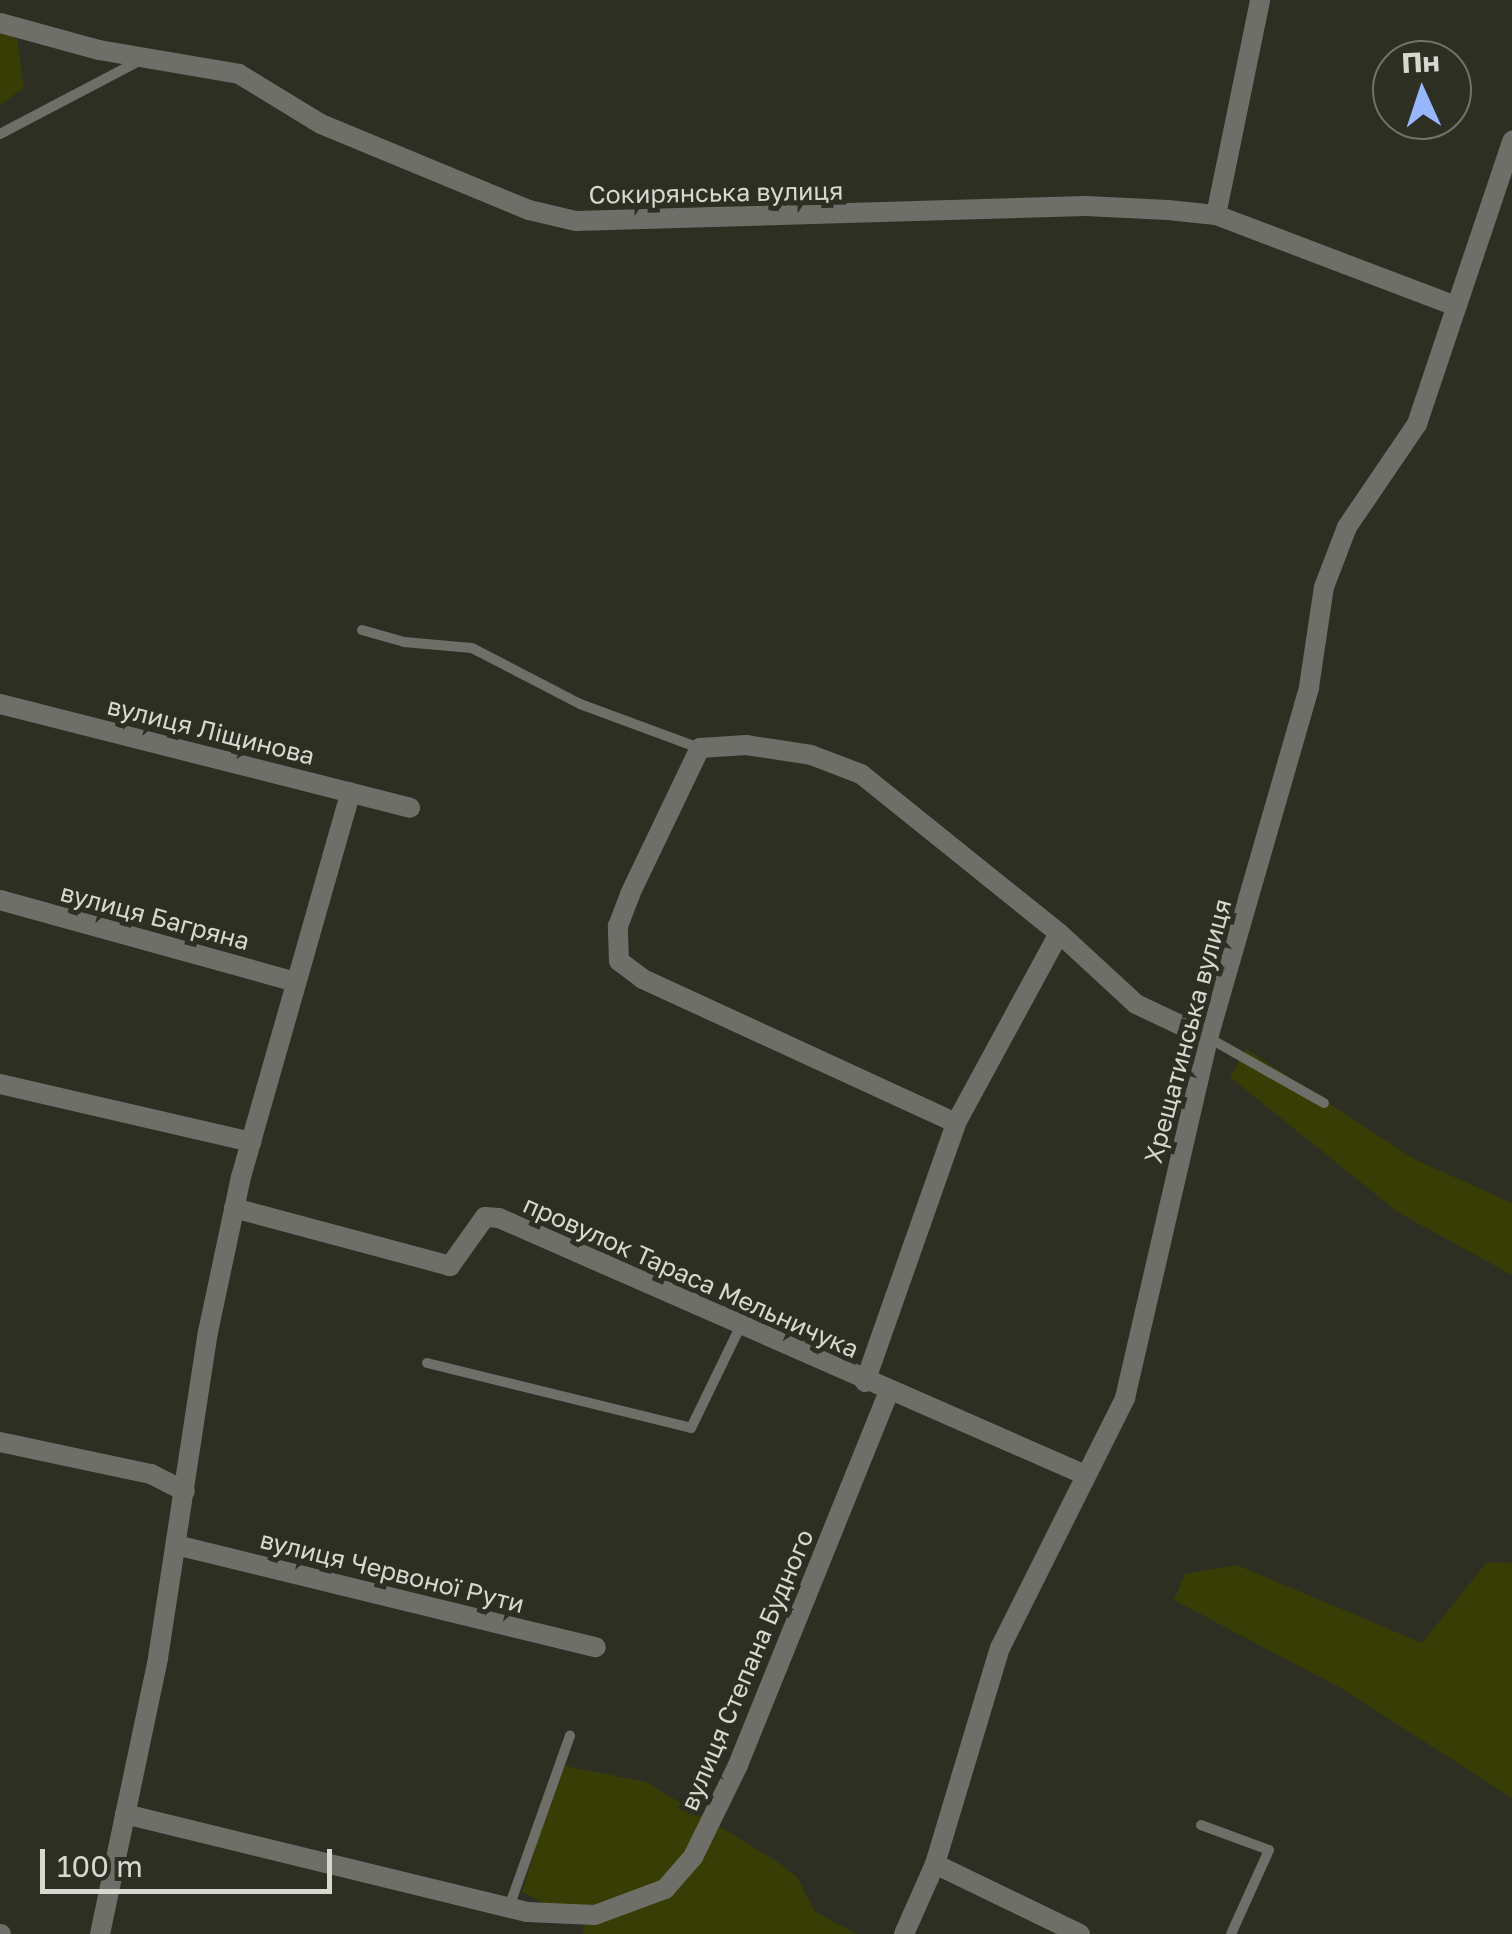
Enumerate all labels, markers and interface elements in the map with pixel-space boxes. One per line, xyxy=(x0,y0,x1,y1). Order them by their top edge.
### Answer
north arrow xyxy=(1372,40,1472,140)
text: Пн xyxy=(1401,44,1440,79)
street label: Сокирянська вулиця xyxy=(588,176,844,210)
street label: вулиця Ліщинова xyxy=(104,691,318,771)
street label: вулиця Багряна xyxy=(57,877,253,957)
street label: Хрещатинська вулиця xyxy=(1138,896,1238,1166)
street label: провулок Тараса Мельничука xyxy=(519,1189,863,1365)
street label: вулиця Червоної Рути xyxy=(257,1525,527,1619)
street label: вулиця Степана Будного xyxy=(674,1525,820,1815)
scale bar xyxy=(45,1829,338,1891)
text: 100 m xyxy=(57,1848,143,1884)

